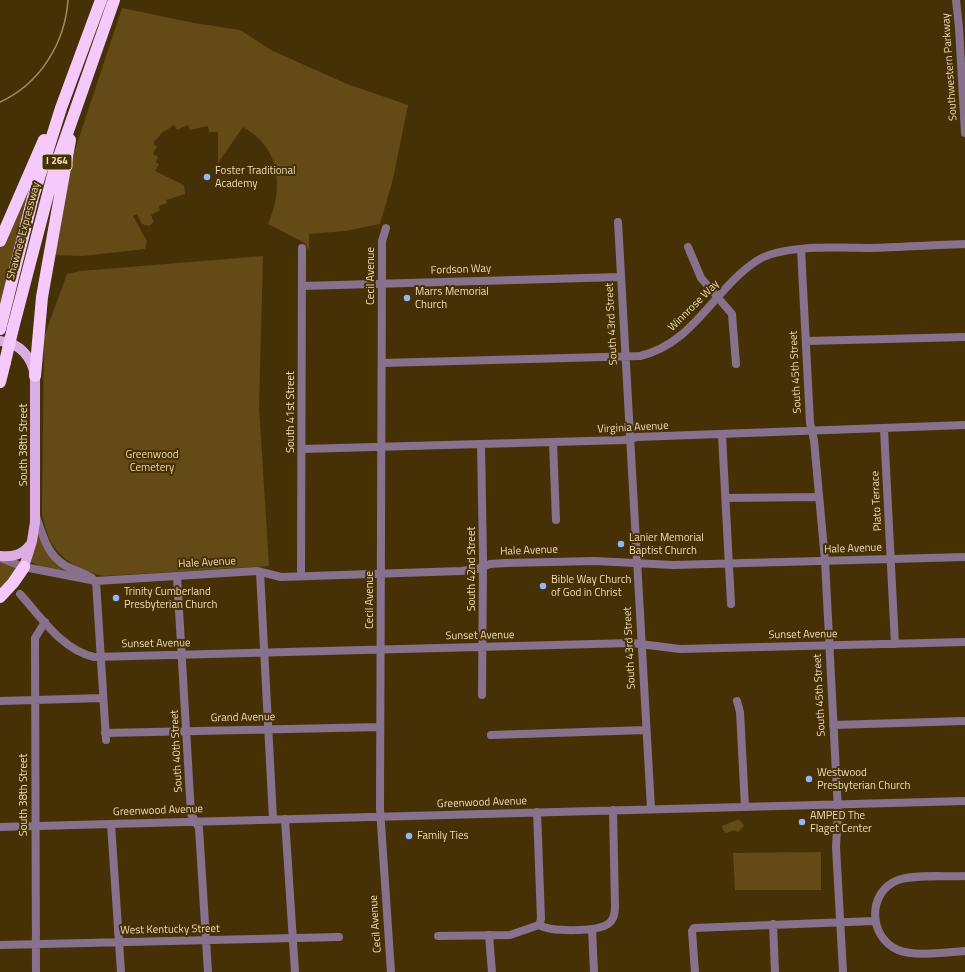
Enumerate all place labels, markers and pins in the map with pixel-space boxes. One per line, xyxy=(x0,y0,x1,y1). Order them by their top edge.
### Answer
place label: Foster Traditional Academy xyxy=(215,164,296,190)
marker: Foster Traditional Academy xyxy=(202,172,212,182)
place label: Marrs Memorial Church xyxy=(415,285,489,311)
marker: Marrs Memorial Church xyxy=(402,293,412,303)
place label: Lanier Memorial Baptist Church xyxy=(629,531,704,557)
marker: Lanier Memorial Baptist Church xyxy=(616,539,626,549)
place label: Bible Way Church of God in Christ xyxy=(551,573,631,599)
marker: Bible Way Church of God in Christ xyxy=(538,581,548,591)
place label: Trinity Cumberland Presbyterian Church xyxy=(124,585,217,611)
marker: Trinity Cumberland Presbyterian Church xyxy=(111,593,121,603)
place label: Westwood Presbyterian Church xyxy=(817,766,910,792)
marker: Westwood Presbyterian Church xyxy=(804,774,814,784)
place label: AMPED The Flaget Center xyxy=(810,809,872,835)
marker: AMPED The Flaget Center xyxy=(797,817,807,827)
place label: Family Ties xyxy=(417,829,469,843)
marker: Family Ties xyxy=(404,831,414,841)

